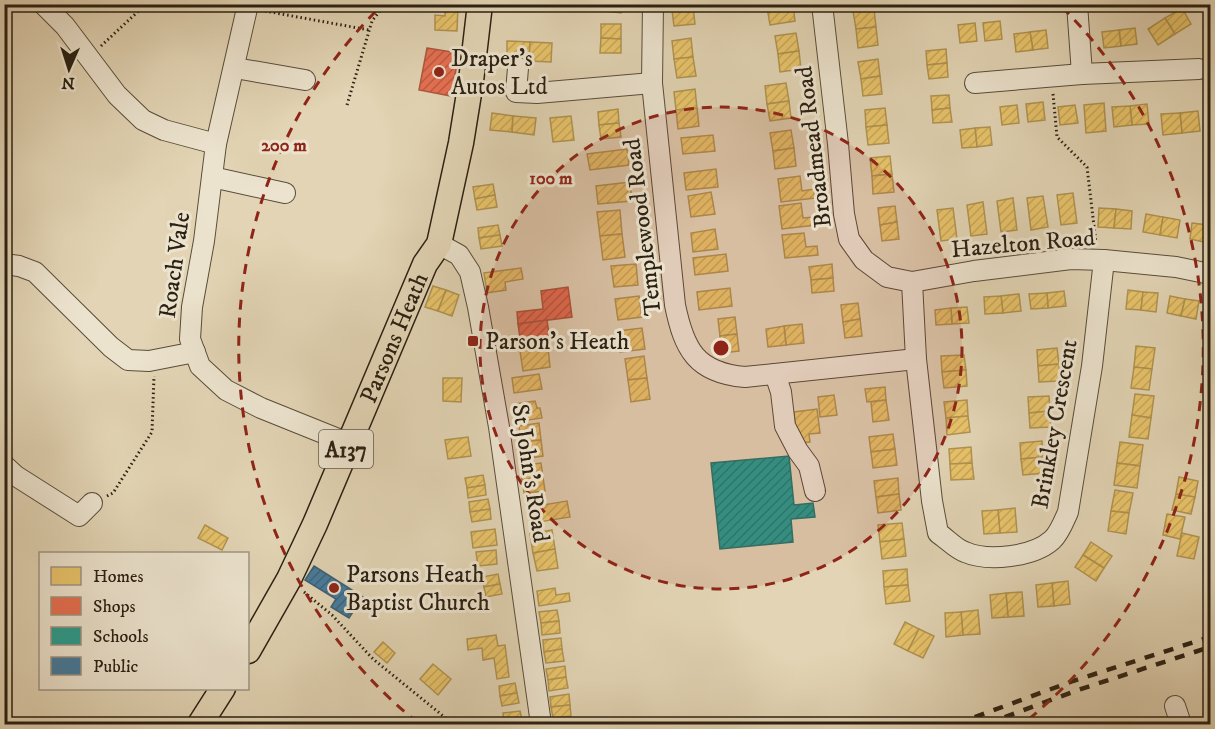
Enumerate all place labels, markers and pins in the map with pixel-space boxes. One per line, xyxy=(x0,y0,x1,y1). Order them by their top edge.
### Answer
place label: Draper's Autos Ltd xyxy=(451,44,547,102)
marker: Draper's Autos Ltd xyxy=(432,65,446,79)
place label: Parson's Heath xyxy=(485,327,630,357)
marker: Parson's Heath xyxy=(466,334,480,348)
centre of rings xyxy=(711,338,731,358)
place label: Parsons Heath Baptist Church xyxy=(346,560,490,618)
marker: Parsons Heath Baptist Church xyxy=(327,581,341,595)

